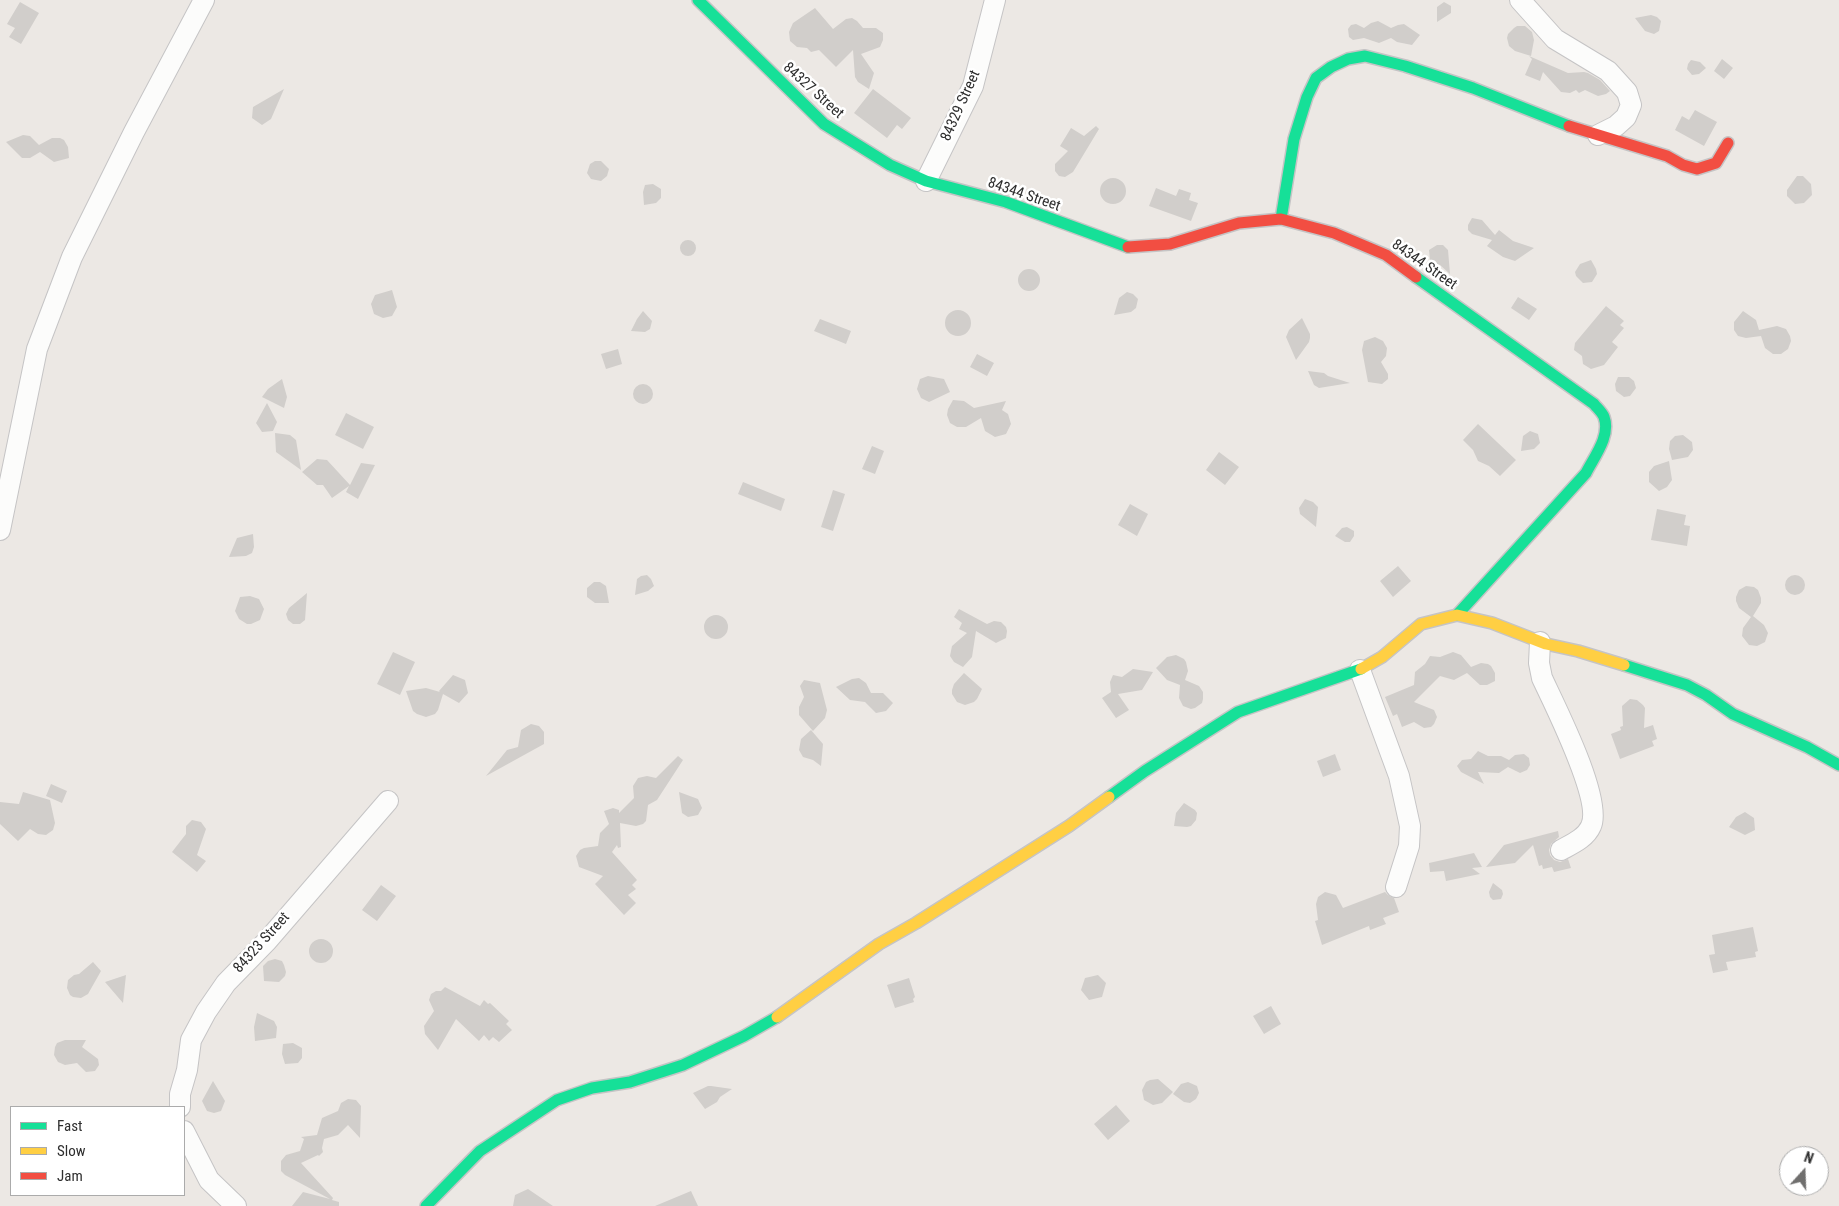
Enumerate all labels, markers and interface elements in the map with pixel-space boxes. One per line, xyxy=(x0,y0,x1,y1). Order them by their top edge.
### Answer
street label: 84327 Street xyxy=(779,59,847,123)
street label: 84329 Street xyxy=(937,68,985,144)
street label: 84344 Street xyxy=(985,174,1063,216)
street label: 84344 Street xyxy=(1388,236,1460,294)
street label: 84323 Street xyxy=(230,909,294,977)
legend xyxy=(10,1106,185,1196)
text: Fast xyxy=(57,1117,82,1135)
text: Slow xyxy=(57,1142,86,1160)
north arrow xyxy=(1779,1146,1829,1196)
text: N xyxy=(1802,1149,1816,1167)
text: Jam xyxy=(57,1167,83,1185)

